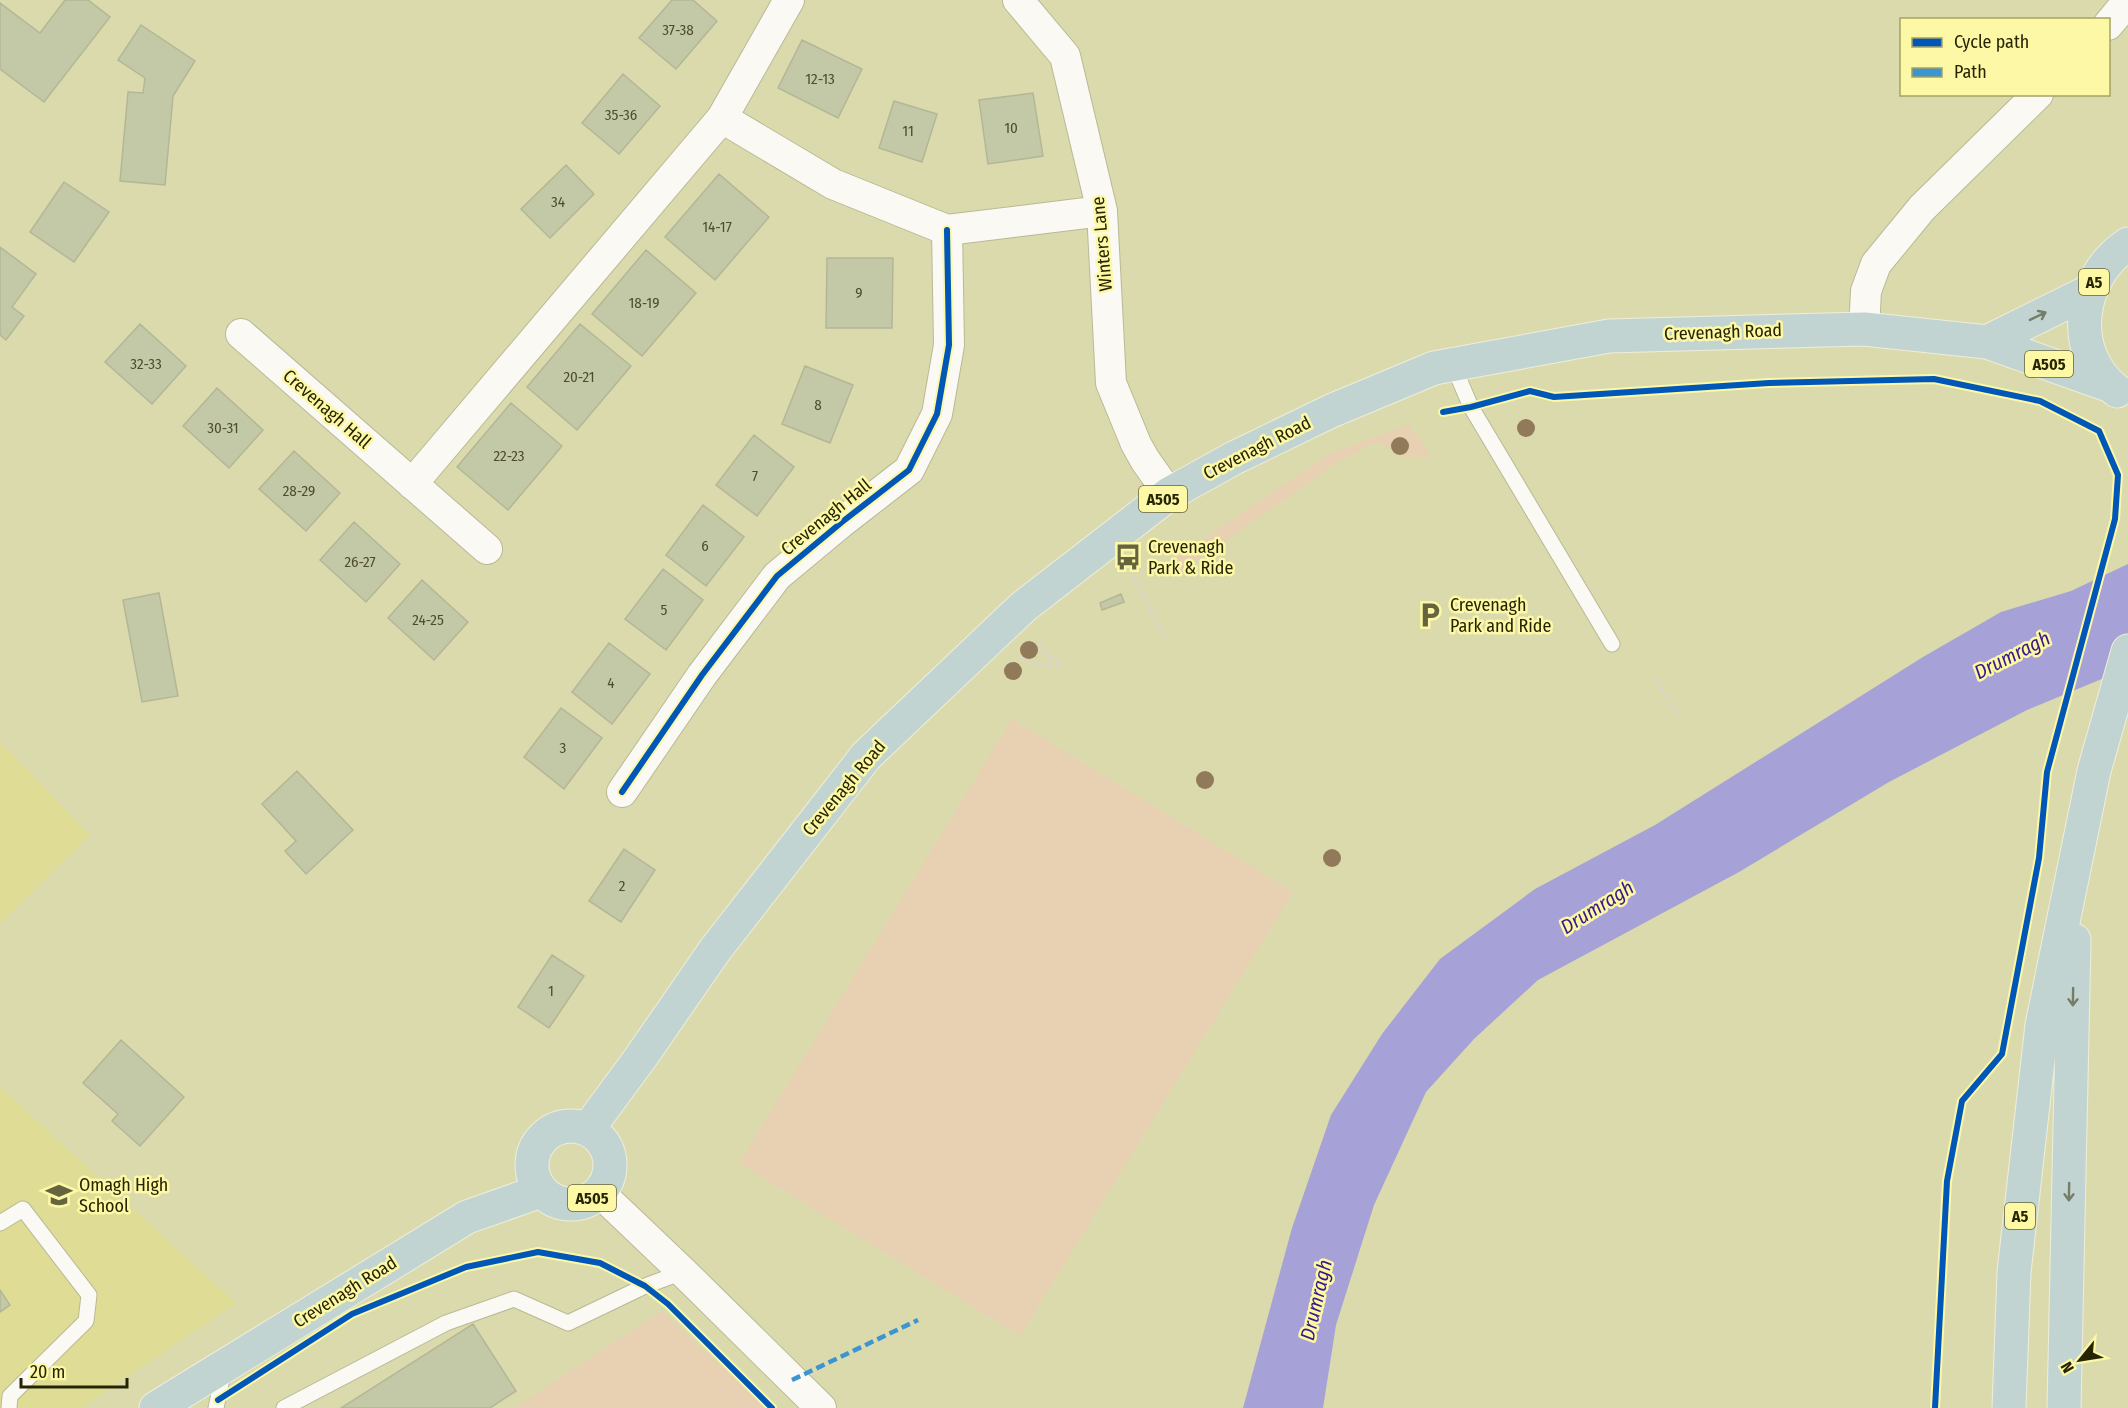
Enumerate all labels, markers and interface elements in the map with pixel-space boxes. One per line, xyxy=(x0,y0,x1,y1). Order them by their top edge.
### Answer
legend xyxy=(1900,18,2110,96)
house number: 37-38 xyxy=(662,21,694,39)
text: Cycle path xyxy=(1954,31,2029,53)
text: Path xyxy=(1954,61,1987,83)
house number: 12-13 xyxy=(805,70,835,88)
house number: 35-36 xyxy=(605,106,637,124)
house number: 10 xyxy=(1004,119,1018,137)
house number: 11 xyxy=(902,122,914,140)
house number: 34 xyxy=(551,193,565,211)
street label: Winters Lane xyxy=(1087,196,1117,292)
house number: 14-17 xyxy=(702,218,732,236)
road number: A5 xyxy=(2079,269,2109,295)
house number: 9 xyxy=(855,284,863,302)
house number: 18-19 xyxy=(629,294,659,312)
one-way arrow xyxy=(2029,310,2047,322)
street label: Crevenagh Road xyxy=(1664,319,1782,345)
road number: A505 xyxy=(2025,351,2073,377)
house number: 32-33 xyxy=(130,355,162,373)
street label: Crevenagh Hall xyxy=(278,365,376,453)
house number: 20-21 xyxy=(563,368,595,386)
house number: 8 xyxy=(814,396,822,414)
street label: Crevenagh Road xyxy=(1199,411,1315,485)
house number: 30-31 xyxy=(207,419,239,437)
house number: 22-23 xyxy=(493,447,525,465)
house number: 7 xyxy=(752,467,758,485)
street label: Crevenagh Hall xyxy=(776,474,876,560)
house number: 28-29 xyxy=(283,482,315,500)
road number: A505 xyxy=(1139,486,1187,512)
place label: Crevenagh Park & Ride xyxy=(1148,536,1233,579)
house number: 6 xyxy=(701,537,709,555)
bus stop icon: Crevenagh Park & Ride xyxy=(1113,542,1143,572)
house number: 26-27 xyxy=(344,553,376,571)
place label: Crevenagh Park and Ride xyxy=(1450,594,1551,637)
parking icon: Crevenagh Park and Ride xyxy=(1415,600,1445,630)
house number: 5 xyxy=(661,601,668,619)
house number: 24-25 xyxy=(412,611,444,629)
water label: Drumragh xyxy=(1970,626,2054,684)
house number: 4 xyxy=(607,674,615,692)
street label: Crevenagh Road xyxy=(798,736,890,840)
house number: 3 xyxy=(560,739,567,757)
water label: Drumragh xyxy=(1556,875,1638,939)
house number: 2 xyxy=(619,877,626,895)
house number: 1 xyxy=(548,982,554,1000)
one-way arrow xyxy=(2067,986,2079,1006)
place label: Omagh High School xyxy=(79,1174,168,1217)
school or university icon: Omagh High School xyxy=(44,1180,74,1210)
one-way arrow xyxy=(2063,1181,2075,1201)
road number: A505 xyxy=(568,1185,616,1211)
road number: A5 xyxy=(2005,1203,2035,1229)
street label: Crevenagh Road xyxy=(289,1251,401,1333)
water label: Drumragh xyxy=(1295,1257,1337,1343)
north arrow xyxy=(2050,1330,2110,1390)
scale bar xyxy=(21,1351,128,1389)
text: N xyxy=(2057,1358,2078,1376)
text: 20 m xyxy=(30,1361,65,1383)

